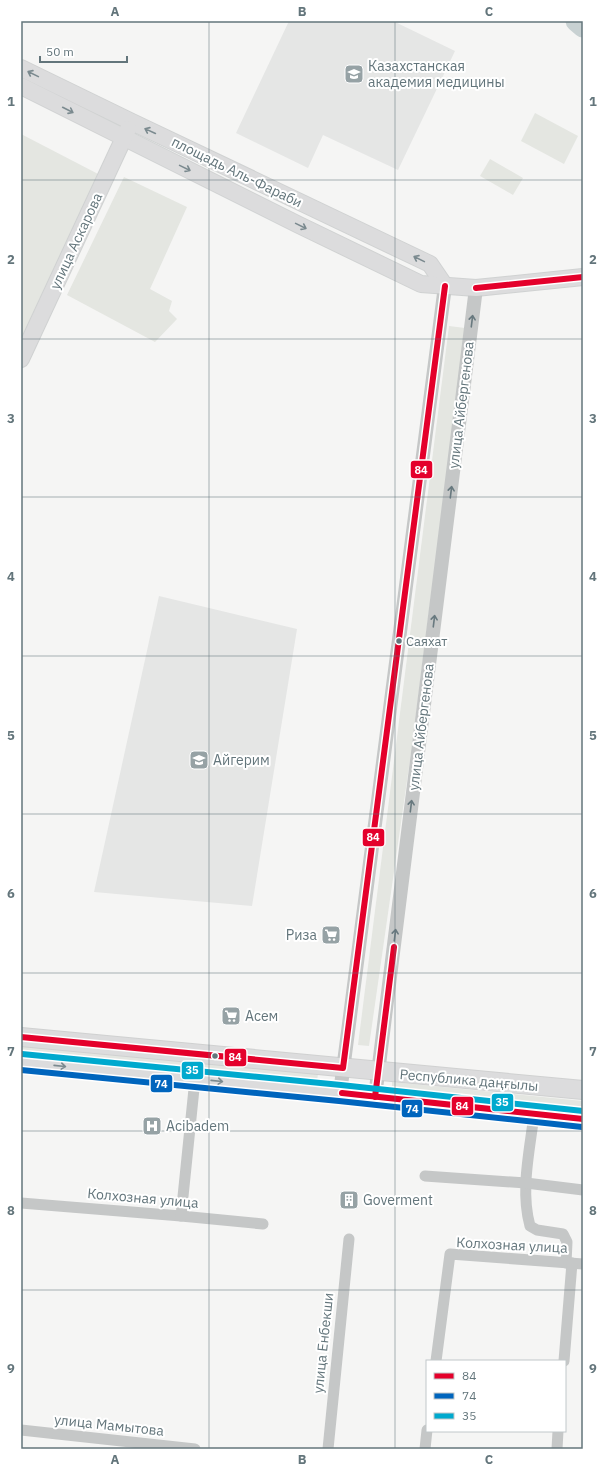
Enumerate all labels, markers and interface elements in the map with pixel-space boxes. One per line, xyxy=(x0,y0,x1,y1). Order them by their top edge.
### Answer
text: A xyxy=(111,3,120,20)
text: B xyxy=(298,3,307,20)
text: C xyxy=(485,3,494,20)
scale bar xyxy=(40,38,127,64)
text: 50 m xyxy=(46,44,74,59)
place label: Казахстанская академия медицины xyxy=(368,57,505,91)
school or university icon: Казахстанская академия медицины xyxy=(343,63,365,85)
one-way arrow xyxy=(27,70,39,77)
text: 1 xyxy=(7,93,15,110)
text: 1 xyxy=(589,93,597,110)
one-way arrow xyxy=(62,107,74,114)
one-way arrow xyxy=(144,126,156,134)
street label: площадь Аль-Фараби xyxy=(169,132,305,212)
one-way arrow xyxy=(178,165,190,172)
street label: улица Аскарова xyxy=(46,189,106,292)
one-way arrow xyxy=(295,223,307,230)
text: 2 xyxy=(7,251,15,268)
text: 2 xyxy=(589,251,597,268)
one-way arrow xyxy=(413,255,425,262)
one-way arrow xyxy=(468,315,476,328)
street label: улица Айбергенова xyxy=(444,340,478,470)
text: 3 xyxy=(7,410,15,427)
text: 3 xyxy=(589,410,597,427)
line badge: 84 xyxy=(410,460,433,479)
text: 84 xyxy=(414,463,428,477)
one-way arrow xyxy=(447,486,454,499)
text: 4 xyxy=(7,568,15,585)
text: 4 xyxy=(589,568,597,585)
one-way arrow xyxy=(431,615,438,628)
place label: Саяхат xyxy=(406,633,447,650)
marker: Саяхат xyxy=(394,636,404,646)
street label: улица Айбергенова xyxy=(404,662,438,792)
text: 5 xyxy=(7,727,15,744)
text: 5 xyxy=(589,727,597,744)
school or university icon: Айгерим xyxy=(188,749,210,771)
place label: Айгерим xyxy=(213,751,270,769)
one-way arrow xyxy=(407,800,415,813)
line badge: 84 xyxy=(362,828,385,847)
text: 84 xyxy=(366,830,380,844)
text: 6 xyxy=(7,885,15,902)
text: 6 xyxy=(589,885,597,902)
supermarket icon: Риза xyxy=(320,924,342,946)
place label: Риза xyxy=(286,926,318,944)
one-way arrow xyxy=(391,929,399,942)
supermarket icon: Асем xyxy=(220,1005,242,1027)
place label: Асем xyxy=(245,1007,278,1025)
text: 7 xyxy=(7,1043,15,1060)
text: 7 xyxy=(589,1043,597,1060)
line badge: 84 xyxy=(224,1048,247,1067)
text: 84 xyxy=(228,1050,242,1064)
unlabelled marker xyxy=(210,1051,220,1061)
line badge: 35 xyxy=(181,1061,204,1080)
one-way arrow xyxy=(53,1062,66,1069)
text: 35 xyxy=(185,1063,199,1077)
street label: Республика даңғылы xyxy=(399,1065,539,1095)
line badge: 74 xyxy=(150,1074,173,1093)
text: 74 xyxy=(154,1077,168,1091)
one-way arrow xyxy=(210,1077,223,1085)
line badge: 35 xyxy=(491,1093,514,1112)
text: 35 xyxy=(495,1095,509,1109)
line badge: 84 xyxy=(451,1096,474,1116)
line badge: 74 xyxy=(401,1099,423,1118)
text: 84 xyxy=(455,1099,469,1113)
text: 74 xyxy=(405,1102,419,1116)
hospital icon: Acibadem xyxy=(141,1115,163,1137)
place label: Acibadem xyxy=(166,1117,229,1135)
street label: Колхозная улица xyxy=(87,1184,200,1212)
building icon: Goverment xyxy=(338,1189,360,1211)
place label: Goverment xyxy=(363,1191,433,1209)
text: 8 xyxy=(7,1202,15,1219)
text: 8 xyxy=(589,1202,597,1219)
street label: Колхозная улица xyxy=(456,1233,569,1257)
street label: улица Енбекши xyxy=(309,1292,337,1394)
text: 9 xyxy=(7,1360,15,1377)
legend xyxy=(426,1360,566,1432)
text: 9 xyxy=(589,1360,597,1377)
text: 84 xyxy=(462,1368,476,1383)
text: 74 xyxy=(462,1388,476,1403)
text: 35 xyxy=(462,1408,476,1423)
street label: улица Мамытова xyxy=(53,1410,165,1440)
text: A xyxy=(111,1451,120,1468)
text: B xyxy=(298,1451,307,1468)
text: C xyxy=(485,1451,494,1468)

